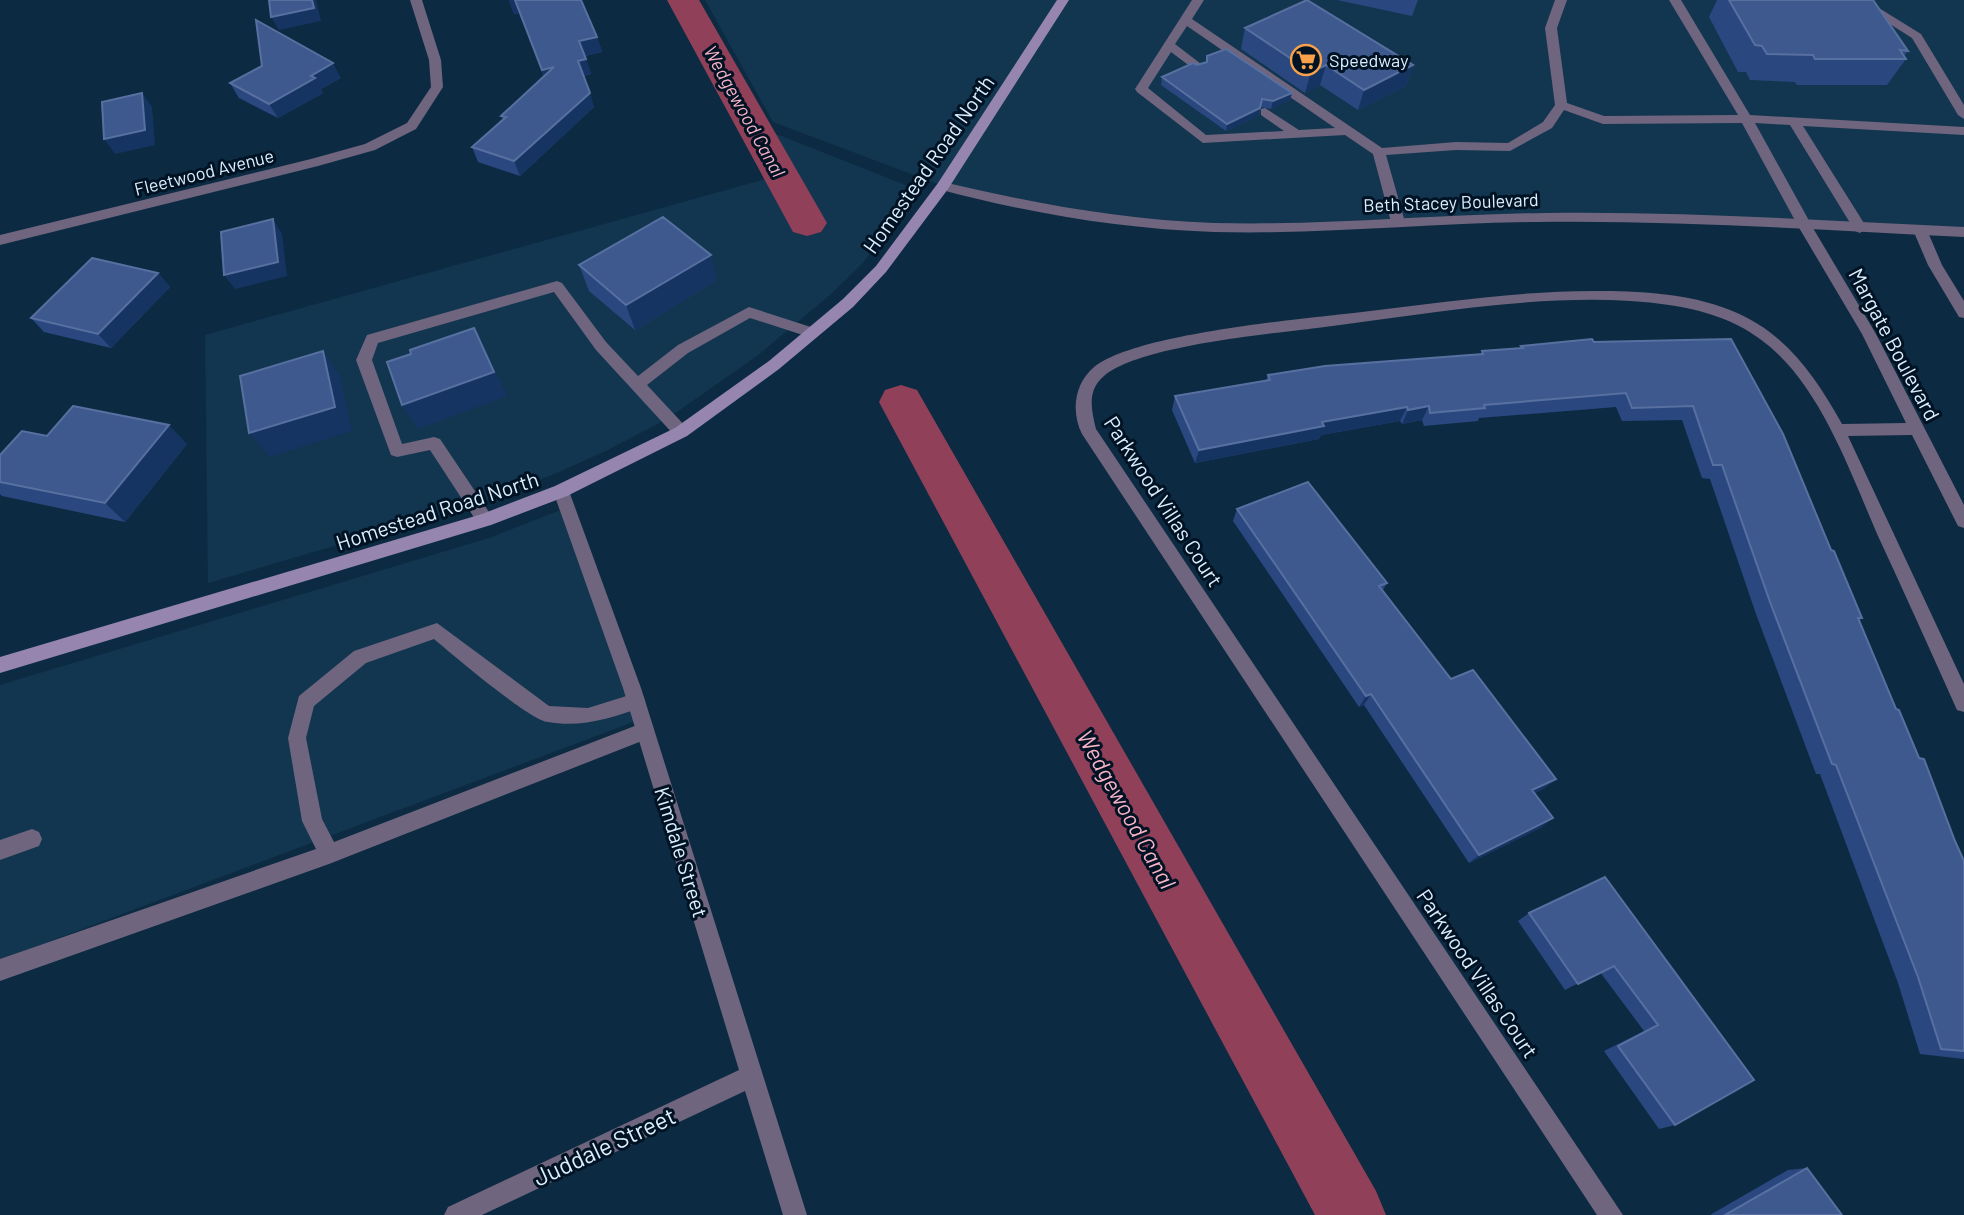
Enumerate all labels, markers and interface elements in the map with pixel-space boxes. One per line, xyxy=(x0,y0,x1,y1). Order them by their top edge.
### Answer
water label: Wedgewood Canal xyxy=(699,41,791,181)
supermarket icon: Speedway xyxy=(1289,43,1323,77)
place label: Speedway xyxy=(1329,49,1409,71)
street label: Homestead Road North xyxy=(857,70,999,258)
street label: Fleetwood Avenue xyxy=(132,144,276,200)
street label: Beth Stacey Boulevard xyxy=(1363,188,1539,216)
street label: Margate Boulevard xyxy=(1844,264,1946,424)
street label: Parkwood Villas Court xyxy=(1100,411,1228,591)
street label: Homestead Road North xyxy=(333,465,541,555)
water label: Wedgewood Canal xyxy=(1072,725,1182,893)
street label: Kimdale Street xyxy=(650,784,714,920)
street label: Parkwood Villas Court xyxy=(1412,884,1544,1062)
street label: Juddale Street xyxy=(528,1100,680,1192)

